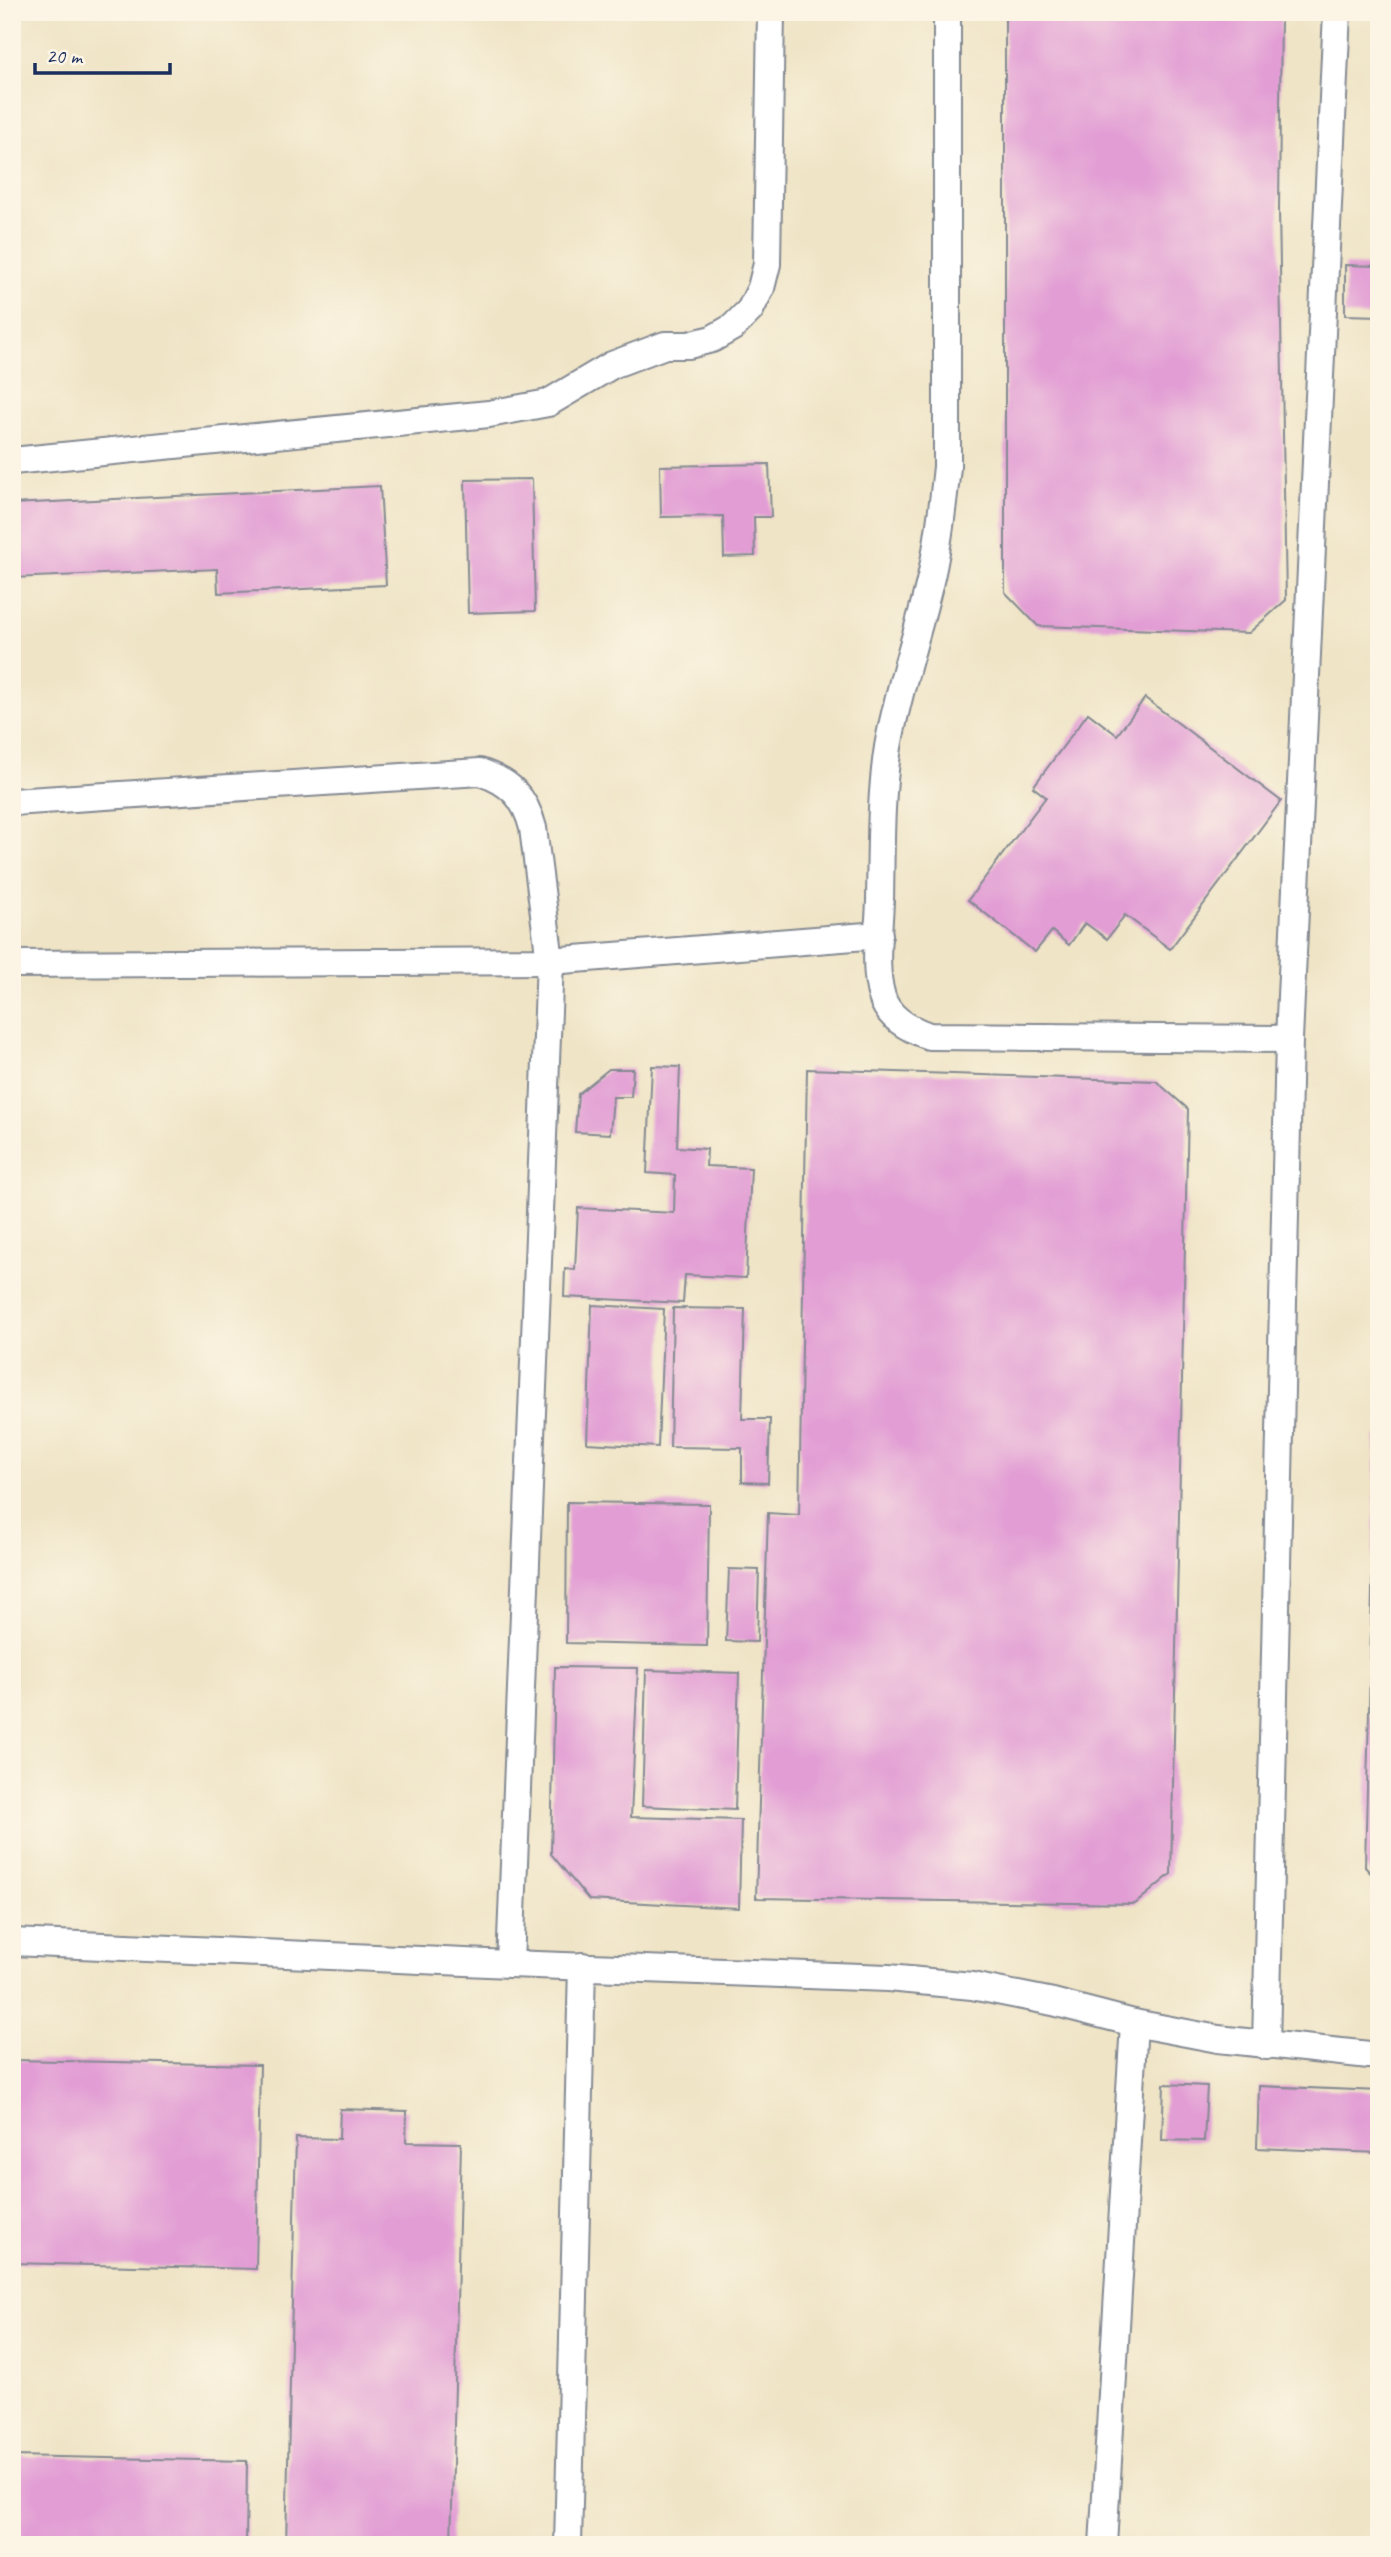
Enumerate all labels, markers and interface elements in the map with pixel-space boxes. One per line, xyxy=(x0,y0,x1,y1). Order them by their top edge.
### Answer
scale bar xyxy=(35,32,170,76)
text: 20 m xyxy=(46,43,84,69)

